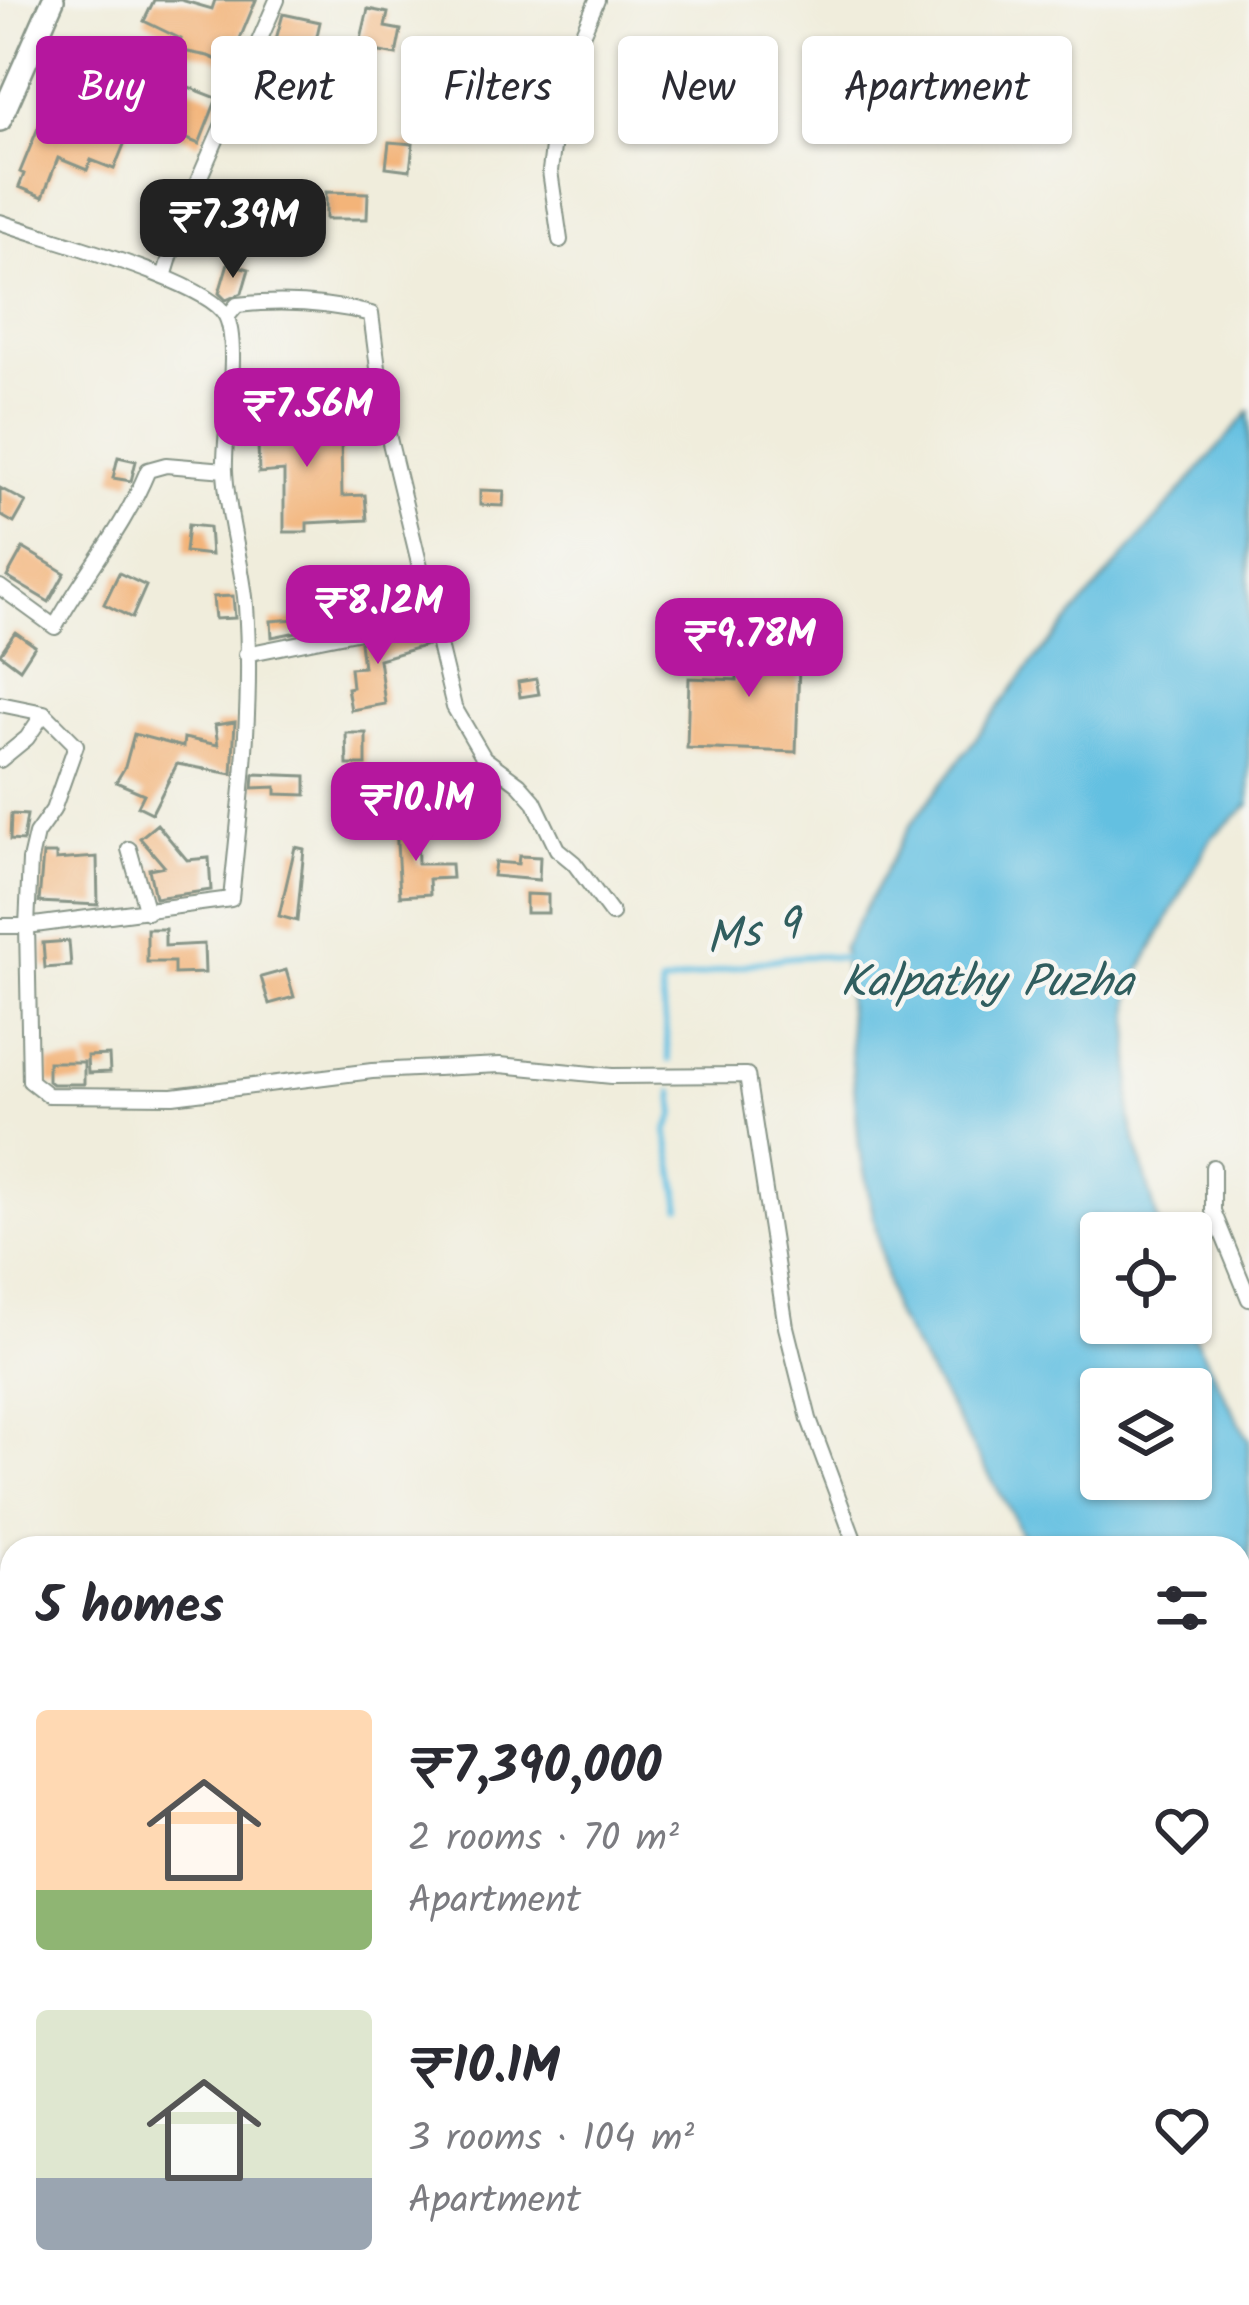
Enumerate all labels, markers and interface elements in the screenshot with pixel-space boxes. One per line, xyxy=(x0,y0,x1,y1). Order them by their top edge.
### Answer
chip: Buy xyxy=(36,36,187,144)
chip: Rent xyxy=(211,36,377,144)
chip: Filters xyxy=(401,36,594,144)
chip: New xyxy=(618,36,778,144)
chip: Apartment xyxy=(802,36,1072,144)
pin: ₹7.39M xyxy=(135,179,331,281)
text: ₹7.39M xyxy=(167,187,299,249)
pin: ₹7.56M xyxy=(209,368,405,470)
text: ₹7.56M xyxy=(241,376,373,438)
pin: ₹8.12M xyxy=(280,565,476,667)
text: ₹8.12M xyxy=(313,573,443,635)
pin: ₹9.78M xyxy=(651,598,847,700)
text: ₹9.78M xyxy=(682,606,816,668)
pin: ₹10.1M xyxy=(318,762,514,864)
text: ₹10.1M xyxy=(358,770,474,832)
water label: Ms 9 xyxy=(700,889,812,978)
water label: Kalpathy Puzha xyxy=(840,948,1136,1020)
map controls xyxy=(1080,1212,1212,1500)
button: locate xyxy=(1080,1212,1212,1344)
button: layers xyxy=(1080,1368,1212,1500)
text: 5 homes xyxy=(36,1568,224,1649)
icon: filters xyxy=(1149,1575,1215,1641)
text: ₹7,390,000 xyxy=(408,1728,662,1809)
icon: home xyxy=(132,1758,276,1902)
icon: heart xyxy=(1149,1797,1215,1863)
text: 2 rooms · 70 m² xyxy=(408,1809,679,1871)
text: Apartment xyxy=(408,1871,581,1933)
text: ₹10.1M xyxy=(408,2028,560,2109)
icon: home xyxy=(132,2058,276,2202)
icon: heart xyxy=(1149,2097,1215,2163)
text: 3 rooms · 104 m² xyxy=(408,2109,694,2171)
text: Apartment xyxy=(408,2171,581,2233)

